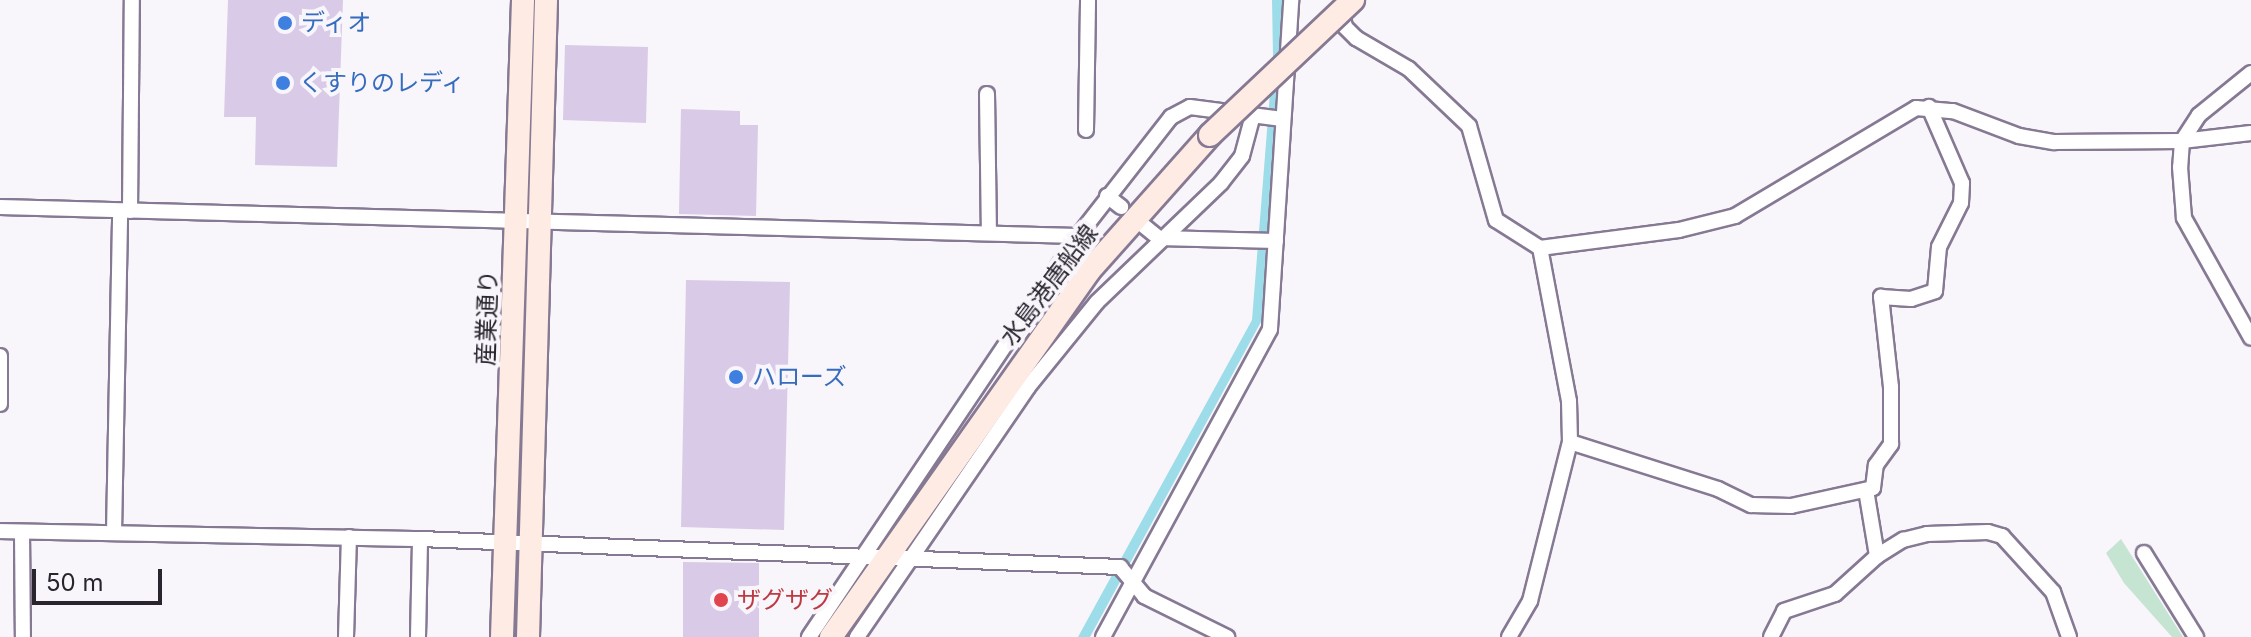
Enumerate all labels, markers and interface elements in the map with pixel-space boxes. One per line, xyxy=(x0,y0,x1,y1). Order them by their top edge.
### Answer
place label: ディオ xyxy=(301,9,373,37)
marker: ディオ xyxy=(276,14,294,32)
place label: くすりのレディ xyxy=(299,69,467,97)
marker: くすりのレディ xyxy=(274,74,292,92)
street label: 水島港唐船線 xyxy=(994,219,1104,351)
street label: 産業通り xyxy=(471,270,503,366)
place label: ハローズ xyxy=(752,363,848,391)
marker: ハローズ xyxy=(727,368,745,386)
scale bar xyxy=(36,553,166,603)
text: 50 m xyxy=(46,568,104,597)
place label: ザグザグ xyxy=(737,586,833,614)
marker: ザグザグ xyxy=(712,591,730,609)

